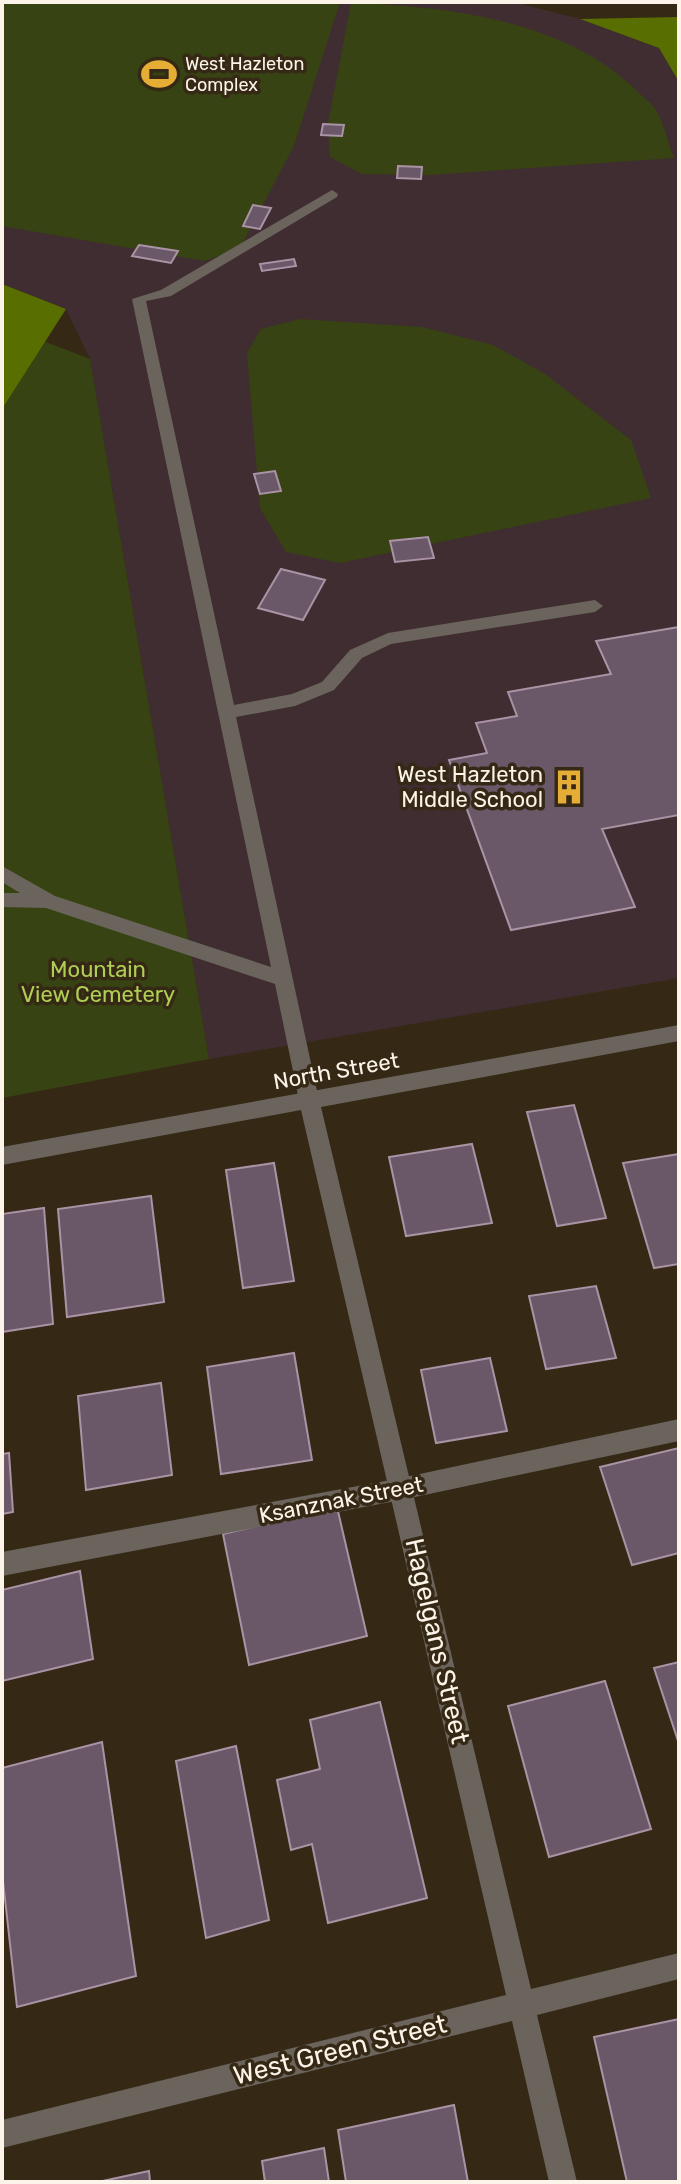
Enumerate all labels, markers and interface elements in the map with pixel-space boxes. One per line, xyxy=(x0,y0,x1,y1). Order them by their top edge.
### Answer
place label: West Hazleton Complex xyxy=(185,53,304,96)
sports icon: West Hazleton Complex xyxy=(140,55,178,93)
place label: West Hazleton Middle School xyxy=(397,761,543,813)
building icon: West Hazleton Middle School xyxy=(550,768,588,806)
park label: Mountain View Cemetery xyxy=(21,956,175,1008)
street label: North Street xyxy=(271,1047,401,1095)
street label: Ksanznak Street xyxy=(257,1471,426,1529)
street label: Hagelgans Street xyxy=(398,1535,476,1747)
street label: West Green Street xyxy=(230,2009,450,2091)

